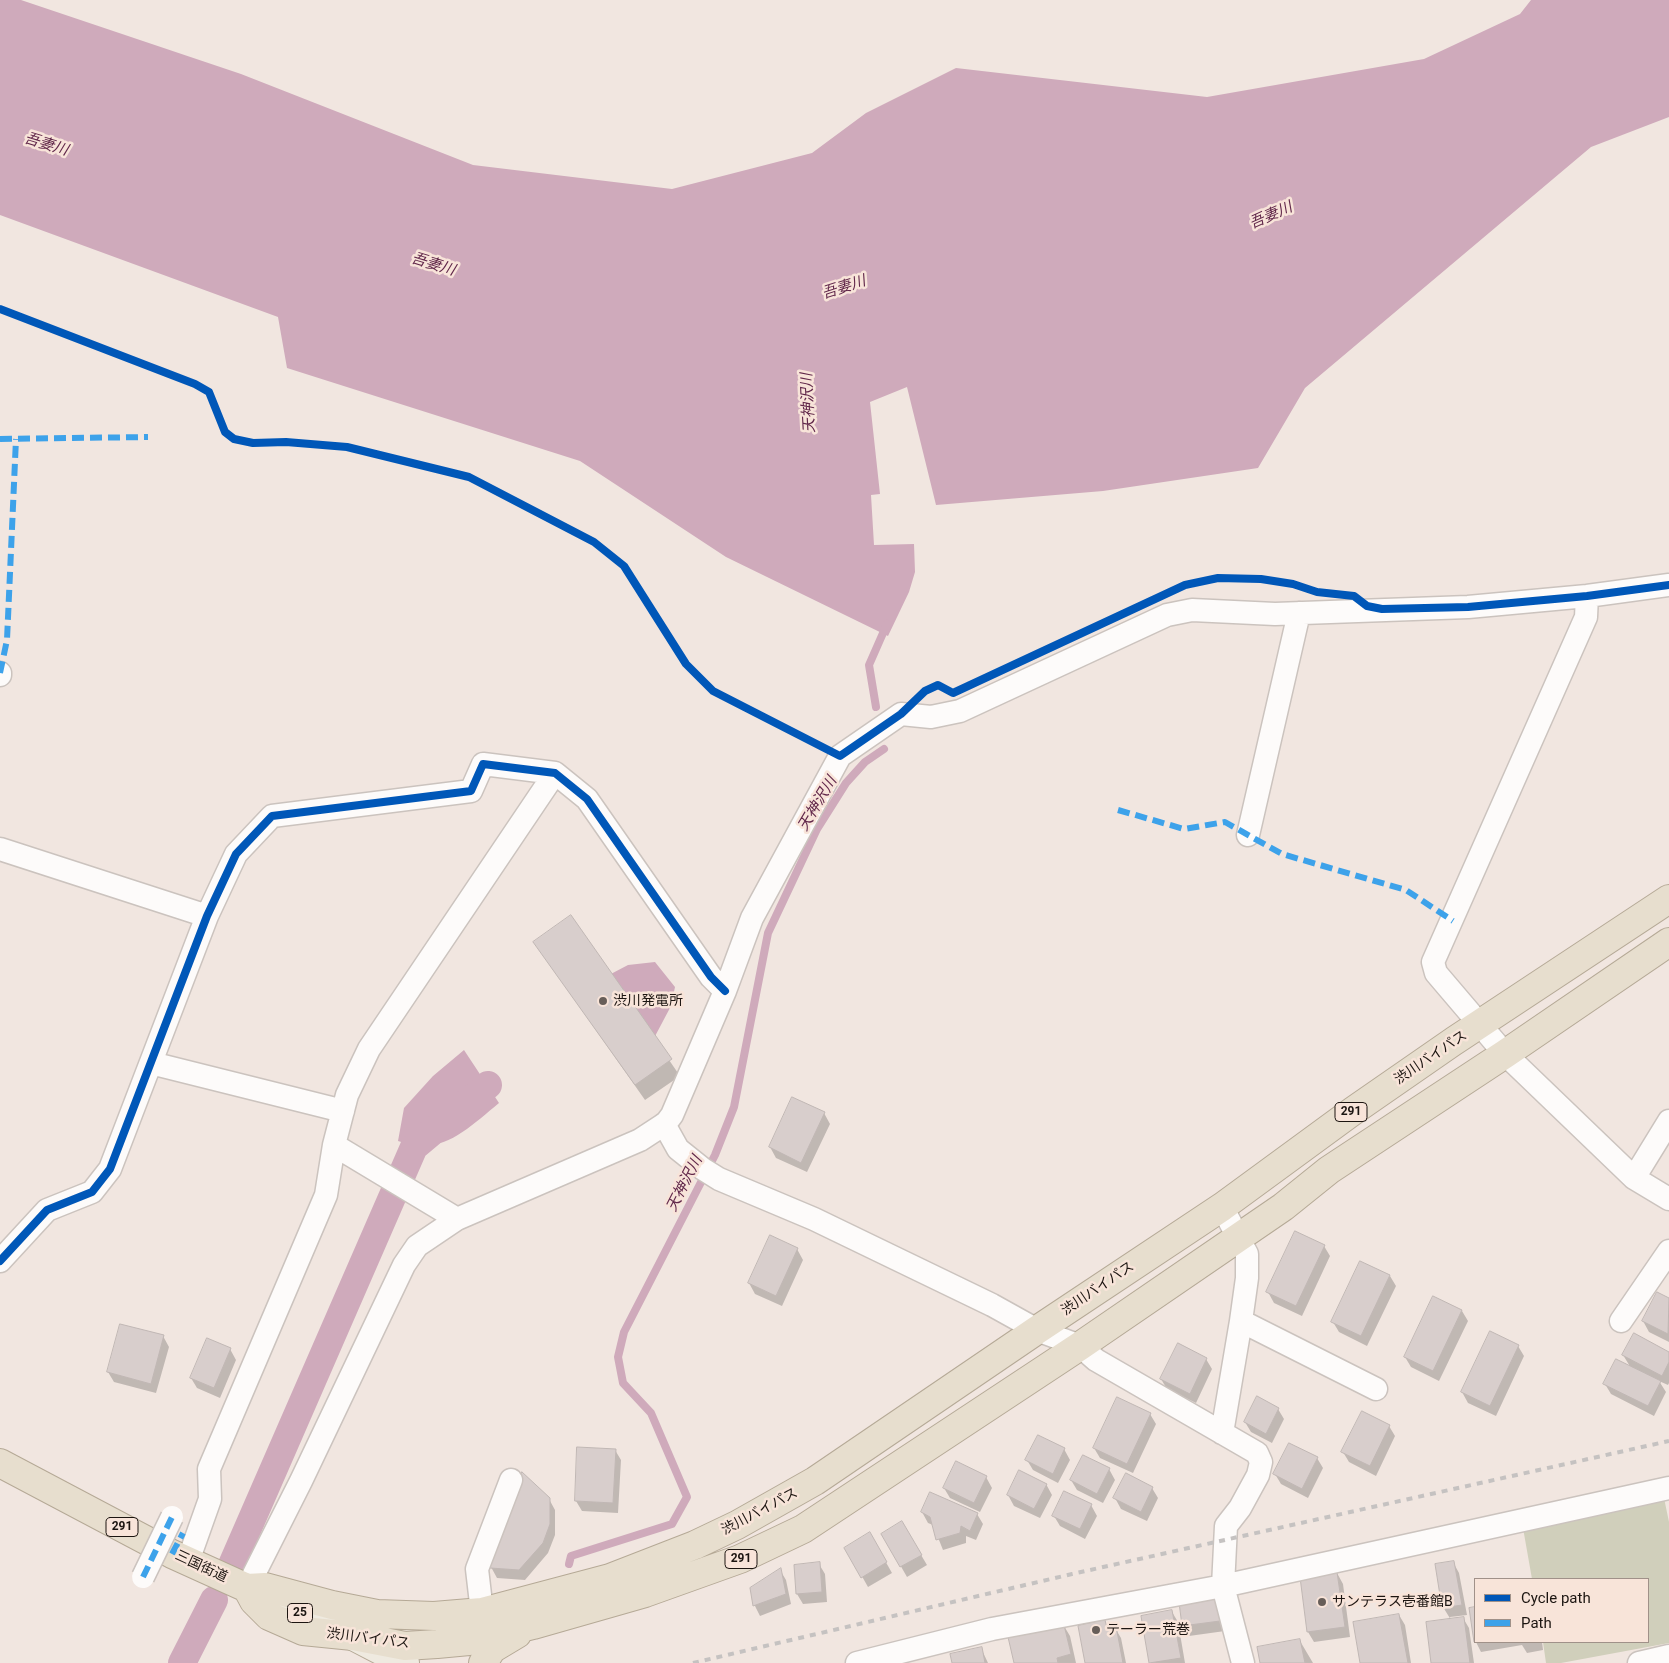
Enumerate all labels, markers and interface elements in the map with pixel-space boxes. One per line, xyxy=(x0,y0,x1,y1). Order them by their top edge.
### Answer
water label: 吾妻川 xyxy=(22,130,70,160)
water label: 吾妻川 xyxy=(1247,199,1295,233)
water label: 吾妻川 xyxy=(409,250,457,280)
water label: 吾妻川 xyxy=(820,272,868,304)
water label: 天神沢川 xyxy=(798,373,820,433)
water label: 天神沢川 xyxy=(795,774,841,834)
place label: 渋川発電所 xyxy=(613,993,683,1009)
marker: 渋川発電所 xyxy=(597,995,609,1007)
street label: 渋川バイパス xyxy=(1391,1028,1471,1088)
road number: 291 xyxy=(1335,1102,1367,1122)
water label: 天神沢川 xyxy=(663,1153,707,1215)
street label: 渋川バイパス xyxy=(1058,1259,1138,1319)
street label: 渋川バイパス xyxy=(719,1485,801,1539)
road number: 291 xyxy=(106,1518,138,1536)
street label: 三国街道 xyxy=(172,1548,230,1586)
road number: 291 xyxy=(725,1550,757,1568)
legend xyxy=(1474,1578,1649,1643)
text: Cycle path xyxy=(1521,1589,1591,1607)
place label: サンテラス壱番館B xyxy=(1332,1594,1453,1610)
marker: サンテラス壱番館B xyxy=(1316,1596,1328,1608)
road number: 25 xyxy=(288,1604,312,1622)
text: Path xyxy=(1521,1614,1552,1632)
place label: テーラー荒巻 xyxy=(1106,1622,1190,1638)
marker: テーラー荒巻 xyxy=(1090,1624,1102,1636)
street label: 渋川バイパス xyxy=(325,1626,411,1652)

